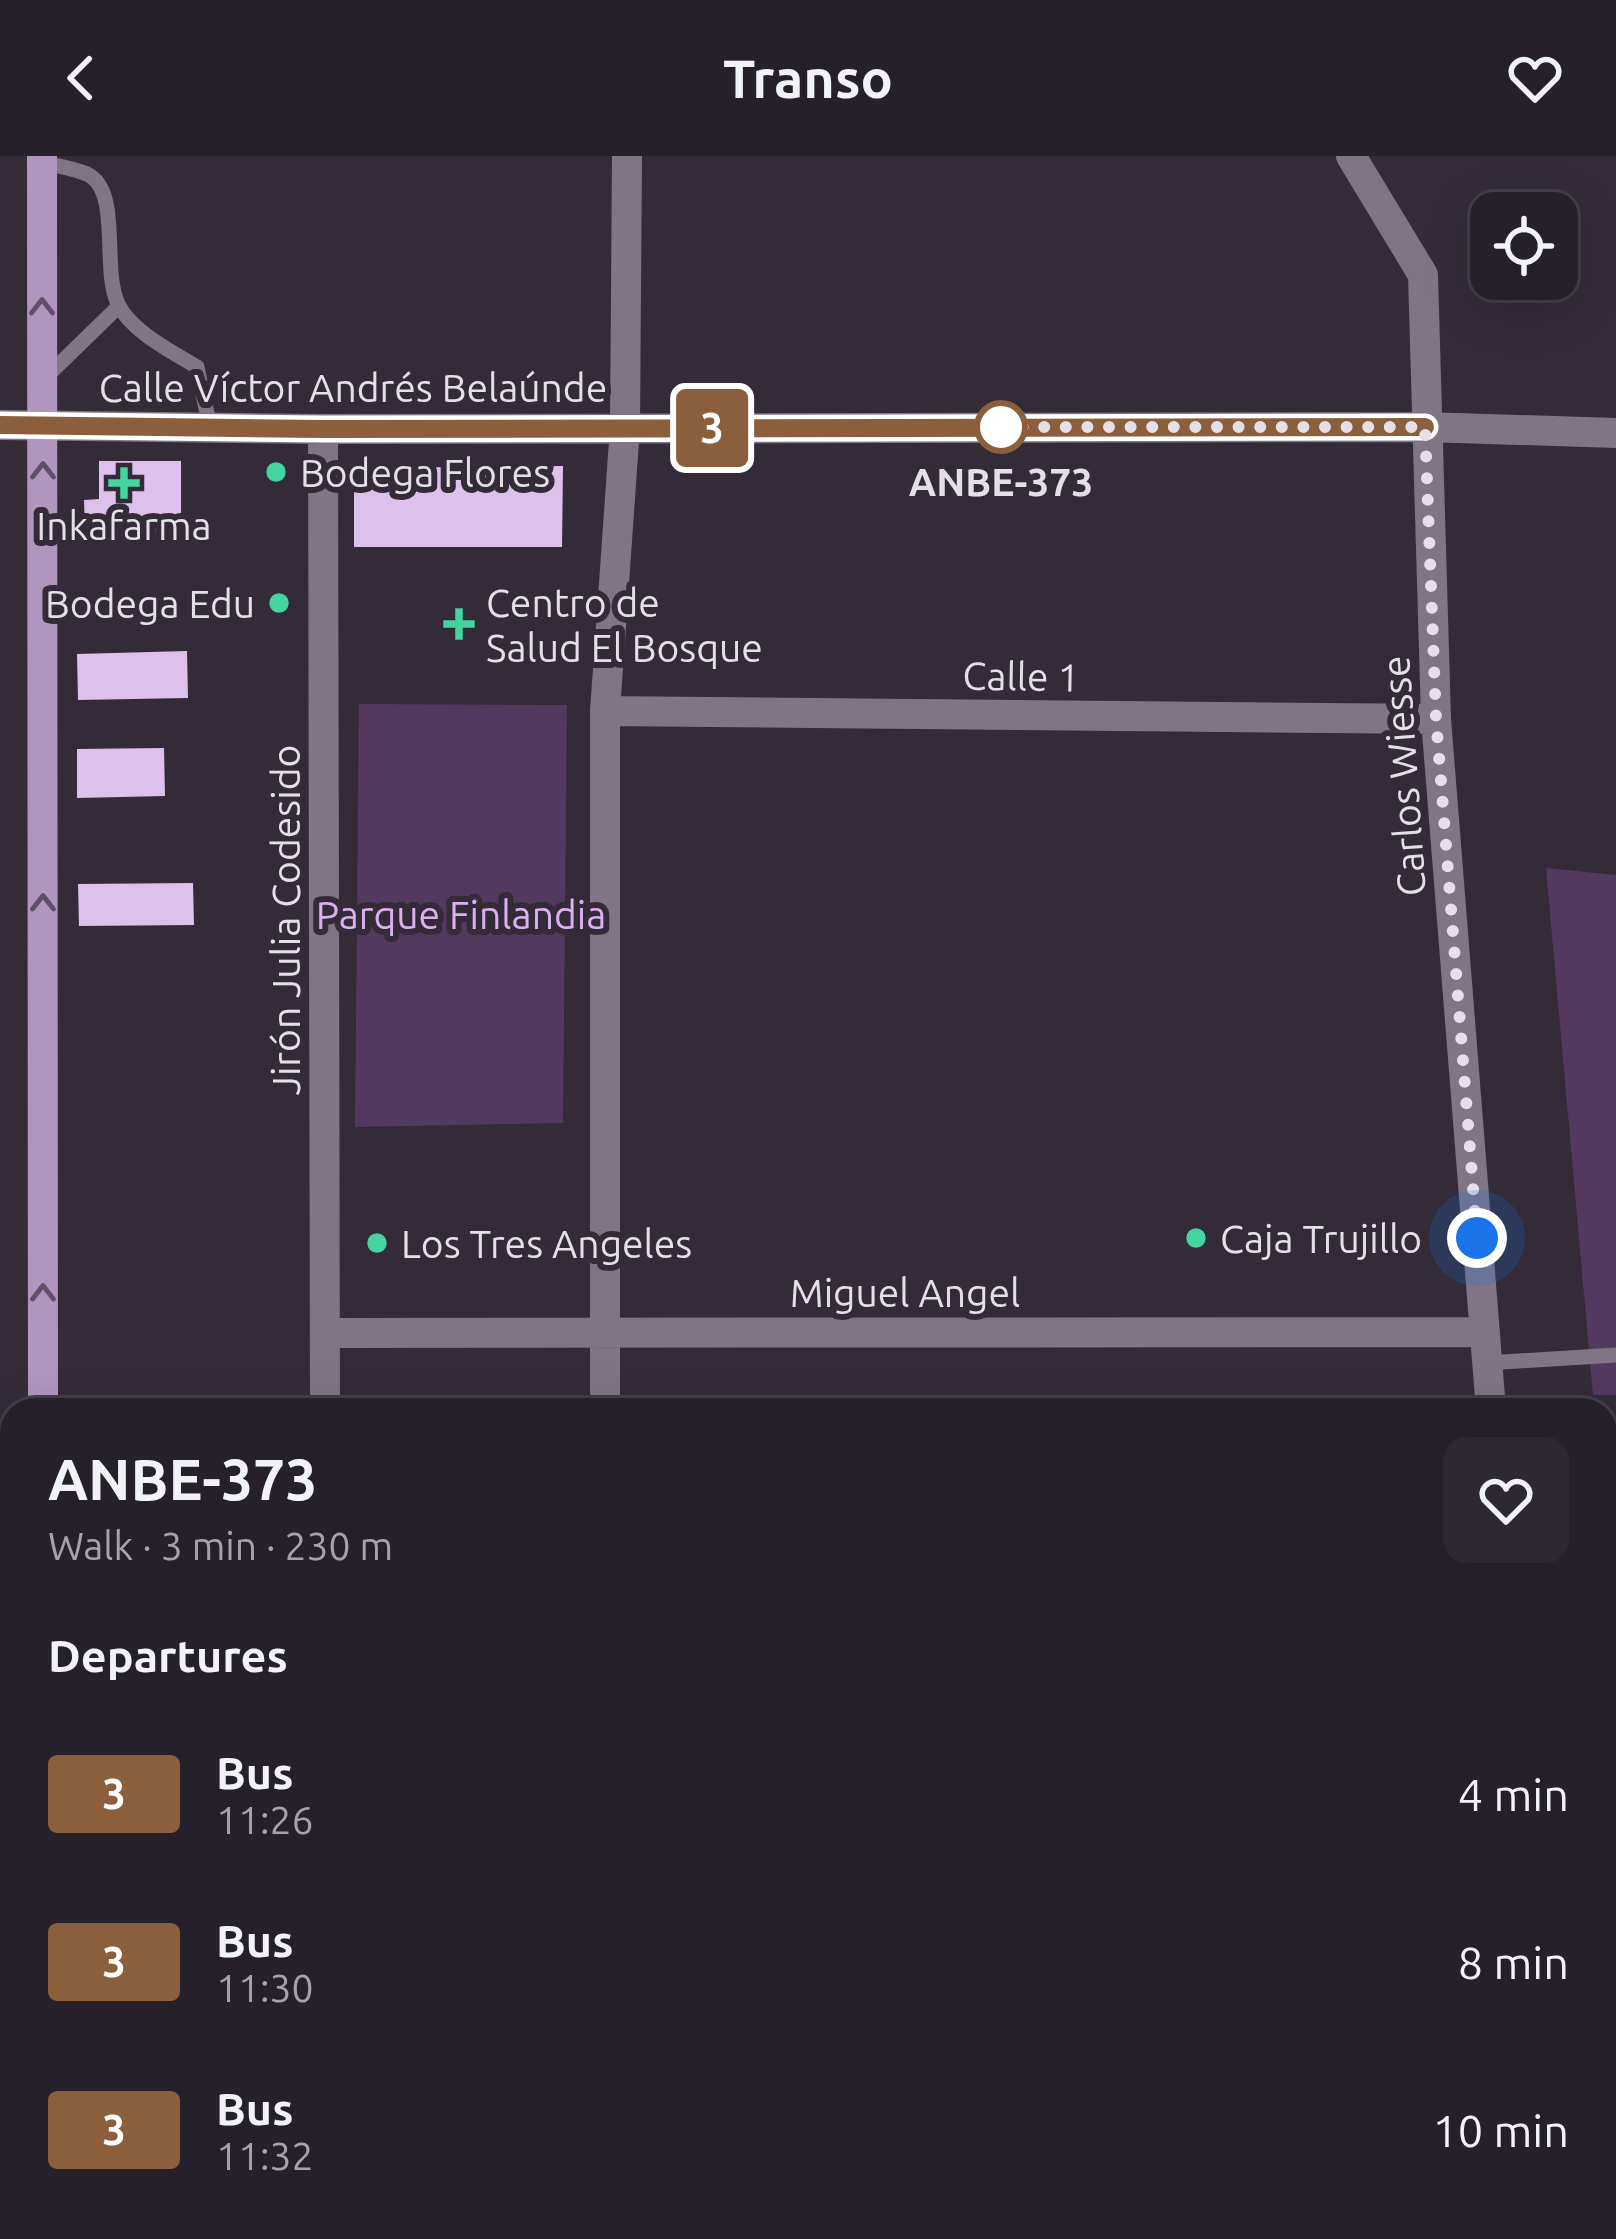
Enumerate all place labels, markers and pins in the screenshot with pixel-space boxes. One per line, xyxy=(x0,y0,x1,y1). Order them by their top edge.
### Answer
marker: ANBE-373 xyxy=(976,402,1026,452)
place label: Bodega Flores xyxy=(300,451,550,494)
marker: Bodega Flores xyxy=(263,459,289,485)
place label: ANBE-373 xyxy=(909,460,1093,503)
marker: Inkafarma xyxy=(111,470,137,496)
place label: Inkafarma xyxy=(36,504,212,547)
place label: Centro de Salud El Bosque xyxy=(486,581,763,669)
place label: Bodega Edu xyxy=(45,582,255,625)
marker: Bodega Edu xyxy=(266,590,292,616)
marker: Centro de Salud El Bosque xyxy=(443,608,475,640)
place label: Caja Trujillo xyxy=(1220,1217,1422,1260)
place label: Los Tres Angeles xyxy=(401,1222,692,1265)
marker: Caja Trujillo xyxy=(1183,1225,1209,1251)
marker: Los Tres Angeles xyxy=(364,1230,390,1256)

